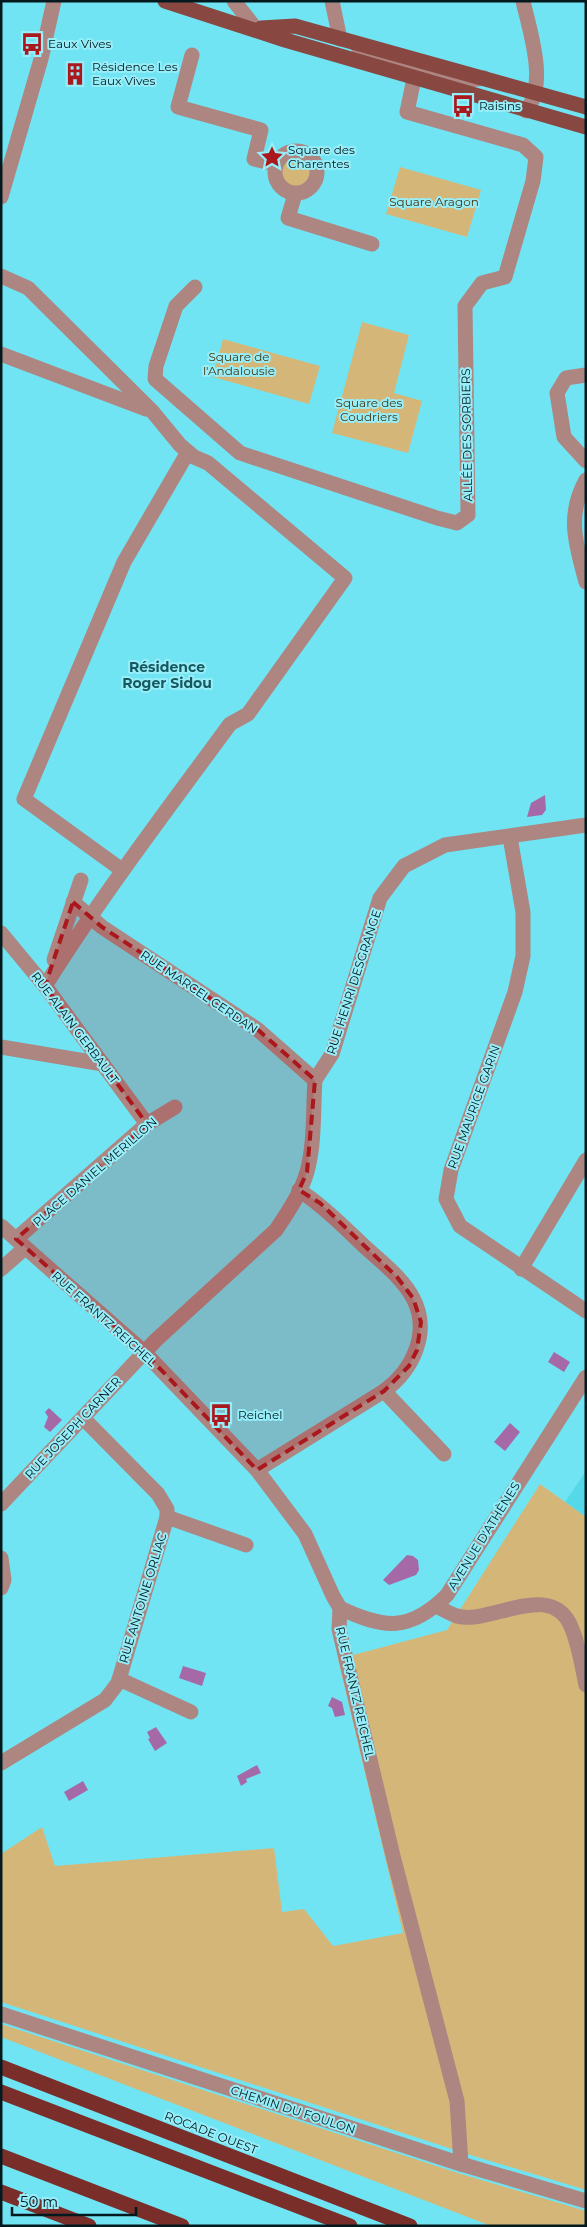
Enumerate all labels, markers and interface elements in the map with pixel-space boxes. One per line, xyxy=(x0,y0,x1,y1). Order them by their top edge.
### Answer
bus stop icon: Eaux Vives xyxy=(19,31,45,57)
place label: Eaux Vives xyxy=(48,36,112,51)
place label: Résidence Les Eaux Vives xyxy=(92,59,178,88)
building icon: Résidence Les Eaux Vives xyxy=(62,61,88,87)
bus stop icon: Raisins xyxy=(450,93,476,119)
place label: Raisins xyxy=(479,98,521,113)
place label: Square des Charentes xyxy=(288,142,355,171)
place icon: Square des Charentes xyxy=(259,144,285,170)
park label: Square Aragon xyxy=(389,194,479,209)
park label: Square de l'Andalousie xyxy=(203,349,275,378)
street label: ALLÉE DES SORBIERS xyxy=(458,368,475,502)
park label: Square des Coudriers xyxy=(336,395,403,424)
district label: Résidence Roger Sidou xyxy=(122,658,212,692)
street label: RUE HENRI DESGRANGE xyxy=(323,908,384,1056)
street label: RUE MARCEL CERDAN xyxy=(138,947,261,1036)
street label: RUE ALAIN GERBAULT xyxy=(28,969,122,1087)
street label: RUE MAURICE GARIN xyxy=(444,1043,503,1171)
street label: PLACE DANIEL MERILLON xyxy=(30,1114,160,1230)
street label: RUE FRANTZ REICHEL xyxy=(49,1268,160,1370)
street label: RUE JOSEPH CARNER xyxy=(21,1373,124,1482)
bus stop icon: Reichel xyxy=(208,1402,234,1428)
place label: Reichel xyxy=(238,1407,282,1422)
street label: AVENUE D'ATHÈNES xyxy=(444,1479,523,1592)
street label: RUE ANTOINE ORLIAC xyxy=(116,1530,170,1665)
street label: RUE FRANTZ REICHEL xyxy=(333,1625,378,1761)
street label: CHEMIN DU FOULON xyxy=(229,2082,358,2137)
street label: ROCADE OUEST xyxy=(163,2108,260,2157)
scale bar xyxy=(12,2184,136,2216)
text: 50 m xyxy=(20,2192,58,2211)

